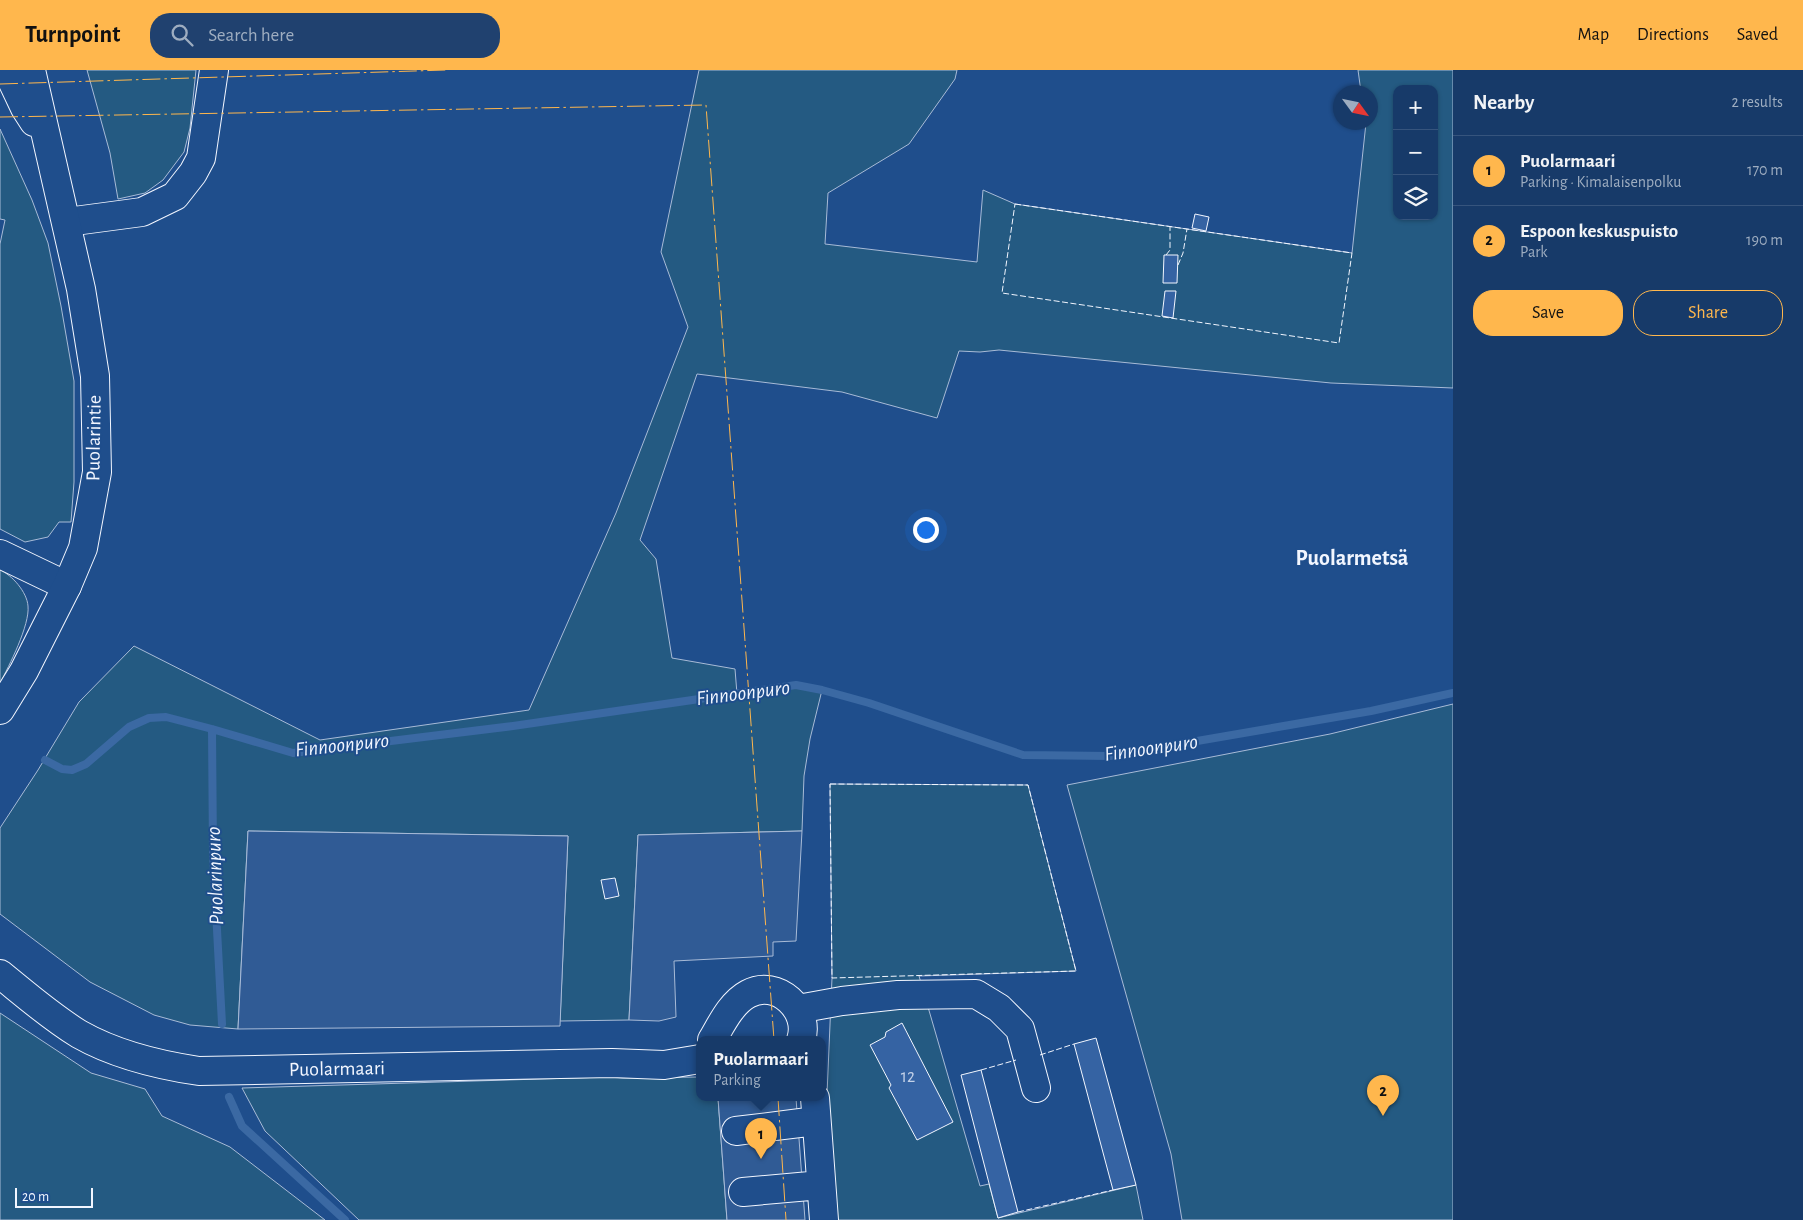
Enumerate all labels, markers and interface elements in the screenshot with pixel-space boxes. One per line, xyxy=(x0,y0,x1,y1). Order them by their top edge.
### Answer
search box xyxy=(150,13,500,58)
icon: search xyxy=(168,21,196,49)
text: Turnpoint xyxy=(25,23,120,47)
text: Search here xyxy=(208,26,294,45)
text: Map xyxy=(1578,26,1609,44)
text: Directions xyxy=(1637,26,1709,44)
text: Saved xyxy=(1737,26,1778,44)
north arrow xyxy=(1333,85,1378,130)
map controls xyxy=(1393,85,1438,220)
button: + xyxy=(1393,85,1438,130)
text: Nearby xyxy=(1473,92,1534,113)
text: 2 results xyxy=(1731,94,1783,110)
button: − xyxy=(1393,130,1438,175)
text: Puolarmaari xyxy=(1520,152,1615,171)
text: 1 xyxy=(1486,162,1492,178)
text: 170 m xyxy=(1747,162,1783,178)
text: Parking · Kimalaisenpolku xyxy=(1520,174,1681,190)
button: layers xyxy=(1393,175,1438,220)
text: Espoon keskuspuisto xyxy=(1520,222,1678,241)
text: 2 xyxy=(1485,232,1493,248)
text: 190 m xyxy=(1746,232,1783,248)
text: Park xyxy=(1520,244,1548,260)
button: Save xyxy=(1473,290,1623,336)
button: Share xyxy=(1633,290,1783,336)
street label: Puolarintie xyxy=(83,395,105,481)
your location xyxy=(913,517,939,543)
district label: Puolarmetsä xyxy=(1296,547,1409,569)
water label: Finnoonpuro xyxy=(695,677,791,710)
water label: Finnoonpuro xyxy=(294,730,390,761)
water label: Finnoonpuro xyxy=(1103,731,1199,766)
water label: Puolarinpuro xyxy=(203,826,228,926)
popup xyxy=(696,1036,826,1101)
text: Puolarmaari xyxy=(713,1050,809,1069)
street label: Puolarmaari xyxy=(289,1058,385,1080)
house number: 12 xyxy=(901,1068,915,1086)
text: Parking xyxy=(713,1072,761,1088)
pin: 2 xyxy=(1367,1075,1399,1116)
pin: 1 xyxy=(745,1118,777,1159)
scale bar xyxy=(15,1185,92,1208)
text: 20 m xyxy=(22,1190,49,1204)

